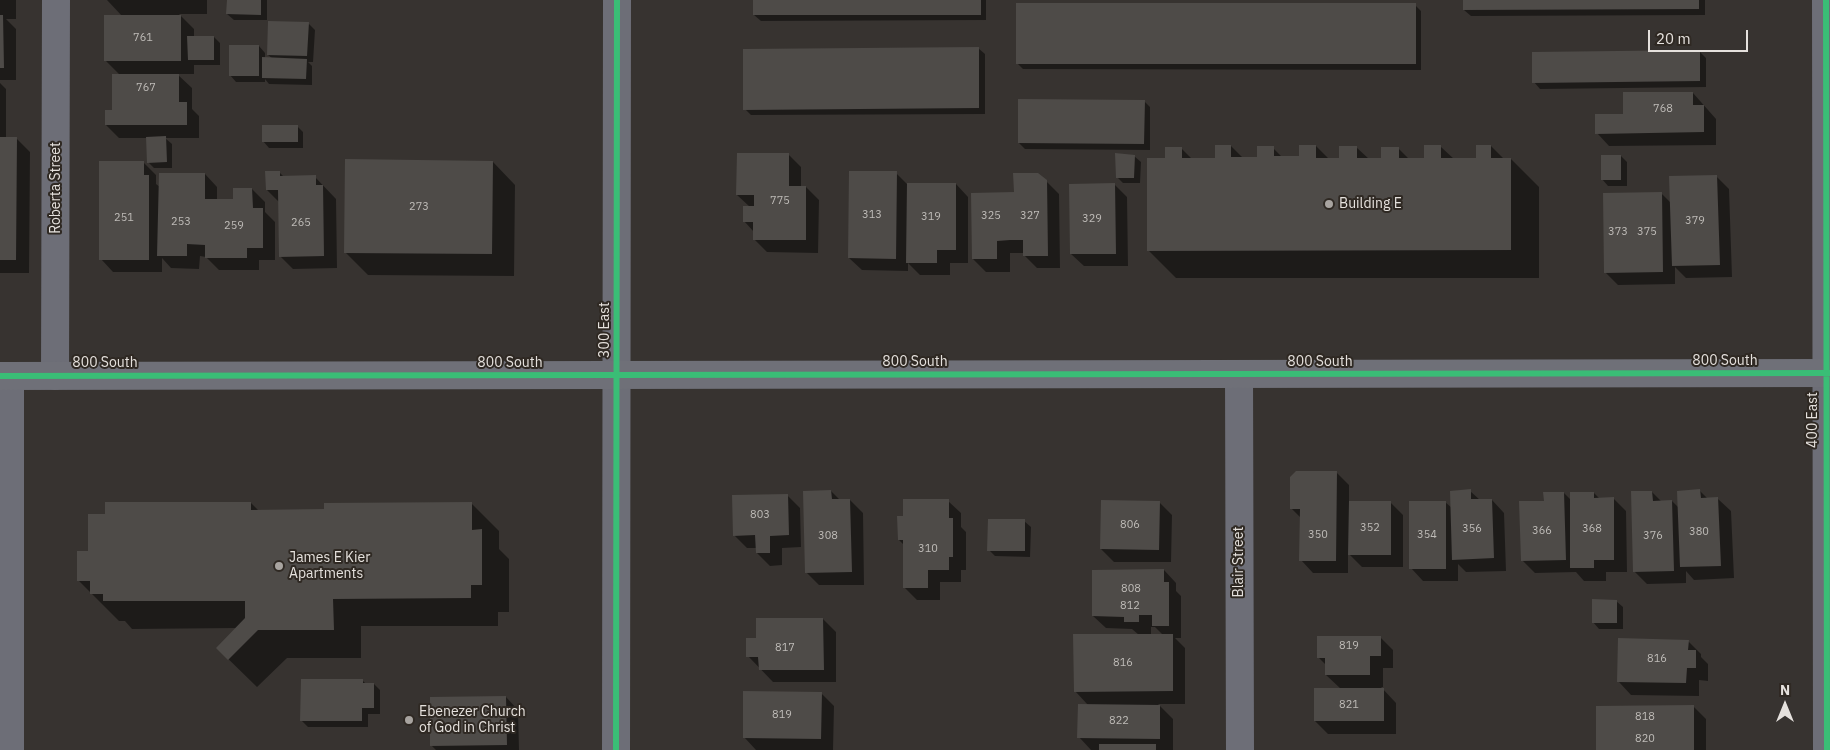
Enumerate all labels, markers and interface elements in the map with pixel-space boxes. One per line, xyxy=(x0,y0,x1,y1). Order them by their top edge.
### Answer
scale bar xyxy=(1650,20,1750,52)
text: 20 m xyxy=(1656,29,1691,48)
house number: 761 xyxy=(133,31,153,45)
house number: 767 xyxy=(136,81,156,95)
house number: 768 xyxy=(1653,102,1673,116)
street label: Roberta Street xyxy=(48,142,64,234)
house number: 775 xyxy=(770,194,790,208)
place label: Building E xyxy=(1339,196,1402,212)
marker: Building E xyxy=(1323,198,1335,210)
house number: 273 xyxy=(409,200,429,214)
house number: 313 xyxy=(862,208,882,222)
house number: 325 xyxy=(981,209,1001,223)
house number: 327 xyxy=(1020,209,1040,223)
house number: 319 xyxy=(921,210,941,224)
house number: 251 xyxy=(114,211,134,225)
house number: 329 xyxy=(1082,212,1102,226)
house number: 379 xyxy=(1685,214,1705,228)
house number: 253 xyxy=(171,215,191,229)
house number: 265 xyxy=(291,216,311,230)
house number: 259 xyxy=(224,219,244,233)
house number: 373 xyxy=(1608,225,1628,239)
house number: 375 xyxy=(1637,225,1657,239)
street label: 300 East xyxy=(597,302,613,358)
street label: 800 South xyxy=(1692,353,1758,369)
street label: 800 South xyxy=(882,354,948,370)
street label: 800 South xyxy=(1287,354,1353,370)
street label: 800 South xyxy=(72,355,138,371)
street label: 800 South xyxy=(477,355,543,371)
street label: 400 East xyxy=(1805,392,1821,448)
house number: 803 xyxy=(750,508,770,522)
house number: 806 xyxy=(1120,518,1140,532)
house number: 352 xyxy=(1360,521,1380,535)
house number: 356 xyxy=(1462,522,1482,536)
house number: 368 xyxy=(1582,522,1602,536)
house number: 366 xyxy=(1532,524,1552,538)
house number: 380 xyxy=(1689,525,1709,539)
street label: Blair Street xyxy=(1231,527,1247,597)
house number: 350 xyxy=(1308,528,1328,542)
house number: 354 xyxy=(1417,528,1437,542)
house number: 308 xyxy=(818,529,838,543)
house number: 376 xyxy=(1643,529,1663,543)
house number: 310 xyxy=(918,542,938,556)
place label: James E Kier Apartments xyxy=(289,550,370,582)
marker: James E Kier Apartments xyxy=(273,560,285,572)
house number: 808 xyxy=(1121,582,1141,596)
house number: 812 xyxy=(1120,599,1140,613)
house number: 819 xyxy=(1339,639,1359,653)
house number: 817 xyxy=(775,641,795,655)
house number: 816 xyxy=(1647,652,1667,666)
house number: 816 xyxy=(1113,656,1133,670)
north arrow xyxy=(1760,680,1810,730)
text: N xyxy=(1780,681,1790,699)
house number: 821 xyxy=(1339,698,1359,712)
place label: Ebenezer Church of God in Christ xyxy=(419,704,526,736)
house number: 819 xyxy=(772,708,792,722)
house number: 818 xyxy=(1635,710,1655,724)
marker: Ebenezer Church of God in Christ xyxy=(403,714,415,726)
house number: 822 xyxy=(1109,714,1129,728)
house number: 820 xyxy=(1635,732,1655,746)

